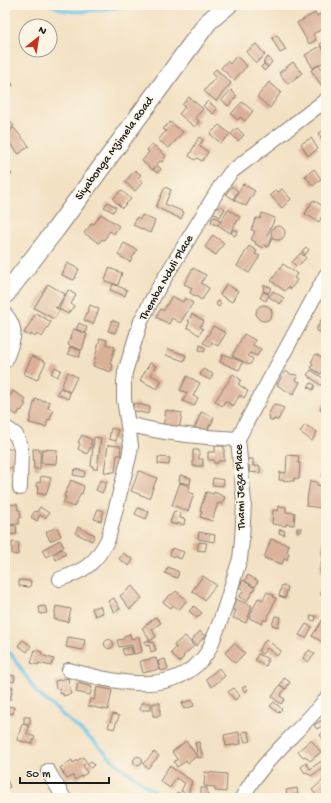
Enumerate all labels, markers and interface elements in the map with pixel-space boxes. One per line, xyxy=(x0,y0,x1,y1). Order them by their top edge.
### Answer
north arrow xyxy=(18,18,58,58)
text: N xyxy=(36,24,48,38)
street label: Siyabonga Mzimela Road xyxy=(73,94,158,204)
street label: Themba Nduli Place xyxy=(136,232,198,324)
street label: Thami Jeza Place xyxy=(232,443,250,531)
scale bar xyxy=(20,759,109,785)
text: 50 m xyxy=(26,768,51,782)

